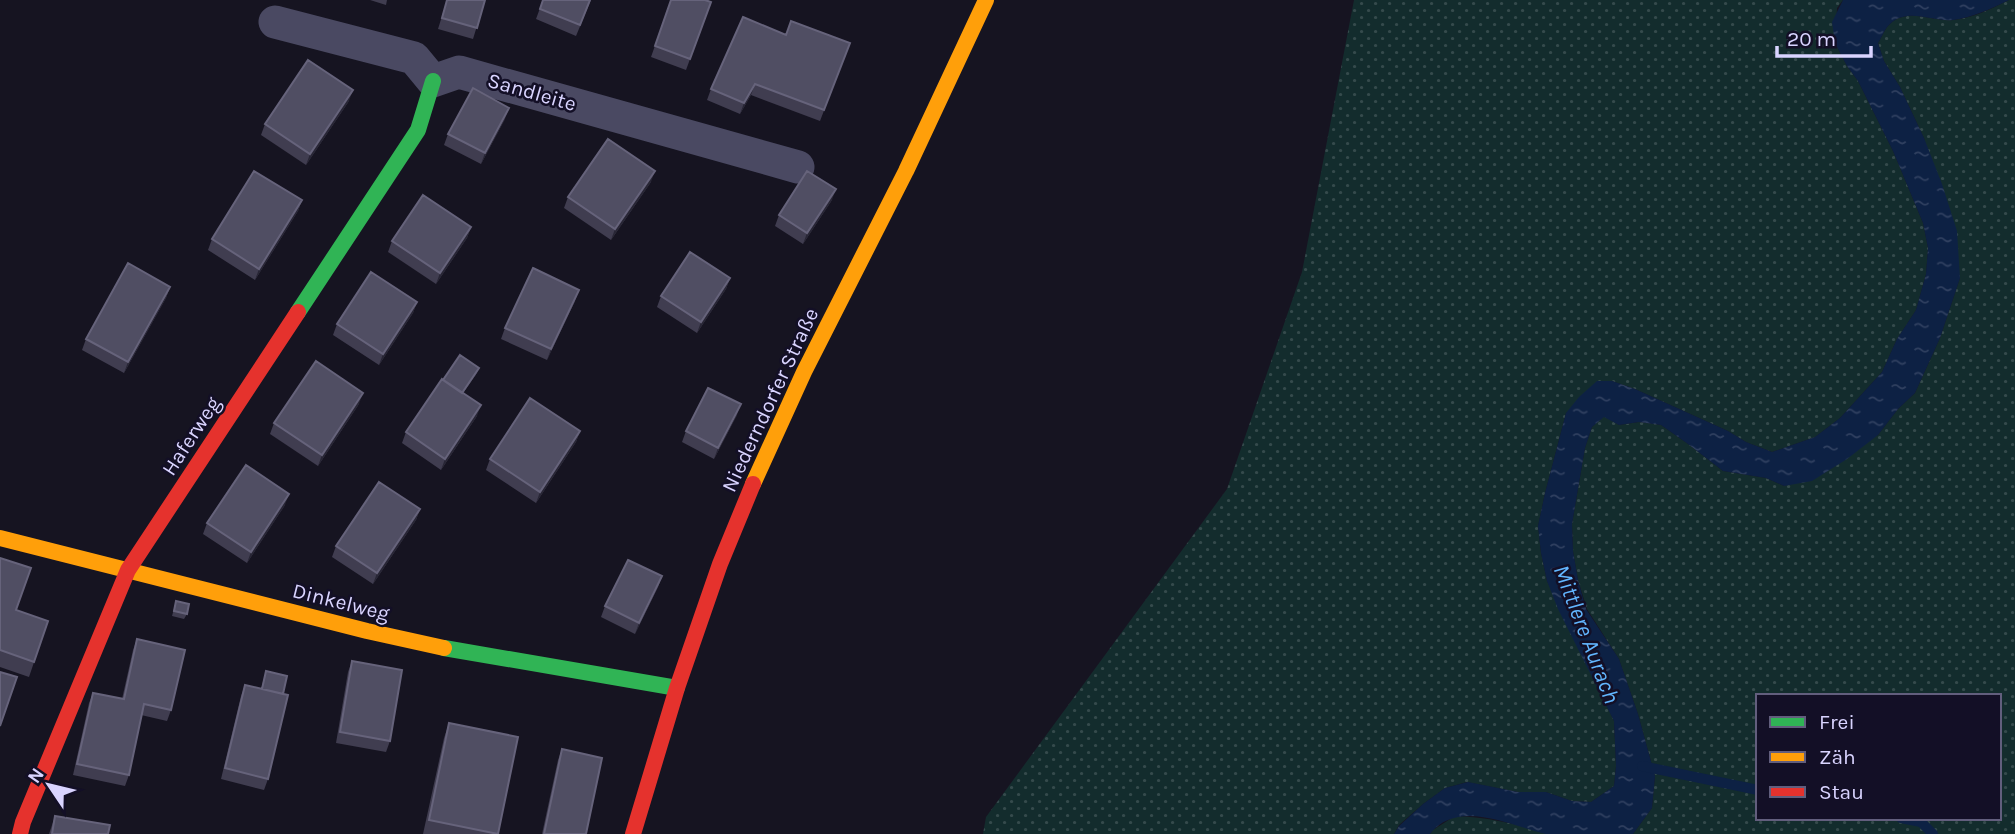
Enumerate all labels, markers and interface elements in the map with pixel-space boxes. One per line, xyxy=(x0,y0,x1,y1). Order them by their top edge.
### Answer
scale bar xyxy=(1777,14,1871,58)
text: 20 m xyxy=(1787,27,1836,51)
street label: Sandleite xyxy=(485,68,579,116)
street label: Niederndorfer Straße xyxy=(717,304,823,496)
street label: Haferweg xyxy=(157,392,225,480)
water label: Mittlere Aurach xyxy=(1548,561,1625,707)
street label: Dinkelweg xyxy=(290,578,392,626)
legend xyxy=(1756,694,2001,820)
text: Frei xyxy=(1819,710,1855,734)
text: Zäh xyxy=(1819,745,1856,769)
north arrow xyxy=(14,750,84,820)
text: N xyxy=(23,764,49,788)
text: Stau xyxy=(1819,780,1864,804)

